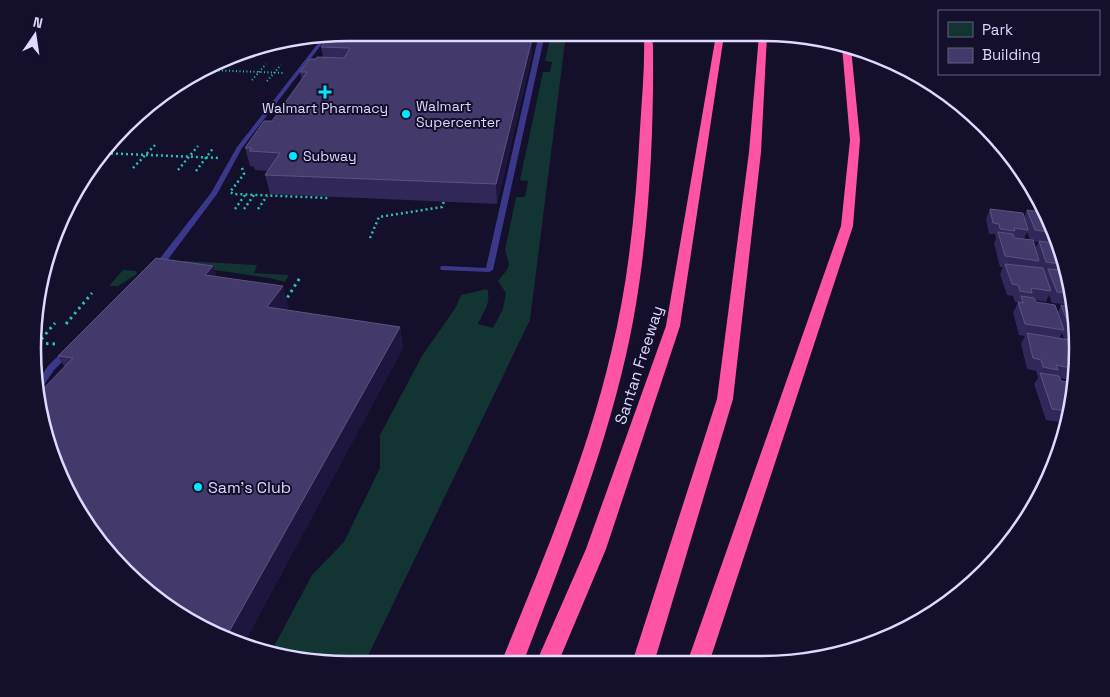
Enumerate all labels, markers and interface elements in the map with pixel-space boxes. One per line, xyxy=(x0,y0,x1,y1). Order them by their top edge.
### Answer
north arrow xyxy=(10,10,60,60)
legend xyxy=(938,10,1100,75)
text: N xyxy=(31,13,45,32)
text: Park xyxy=(982,20,1013,39)
text: Building xyxy=(982,45,1041,64)
marker: Walmart Pharmacy xyxy=(319,86,331,98)
place label: Walmart Supercenter xyxy=(416,97,500,131)
place label: Walmart Pharmacy xyxy=(262,99,388,117)
marker: Walmart Supercenter xyxy=(400,108,412,120)
place label: Subway xyxy=(303,147,357,165)
marker: Subway xyxy=(287,150,299,162)
street label: Santan Freeway xyxy=(610,303,668,427)
place label: Sam's Club xyxy=(208,477,291,498)
marker: Sam's Club xyxy=(192,481,204,493)

